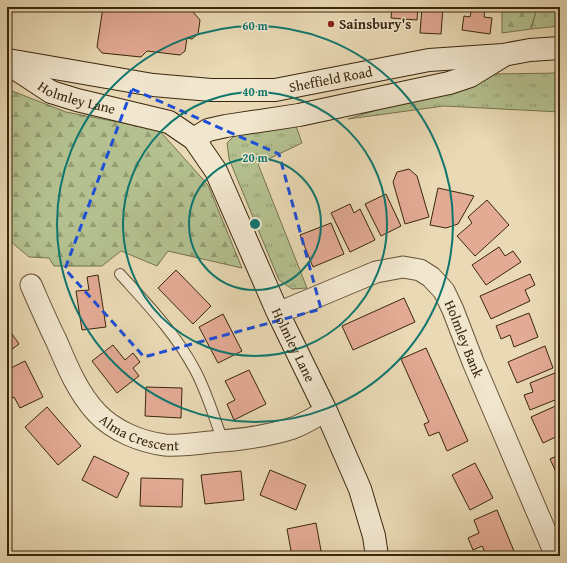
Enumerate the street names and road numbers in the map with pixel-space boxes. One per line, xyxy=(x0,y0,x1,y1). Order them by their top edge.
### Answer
street label: Sheffield Road xyxy=(287,61,375,97)
street label: Holmley Lane xyxy=(34,76,118,119)
street label: Holmley Bank xyxy=(440,297,489,382)
street label: Holmley Lane xyxy=(267,305,320,386)
street label: Alma Crescent xyxy=(95,410,179,455)

